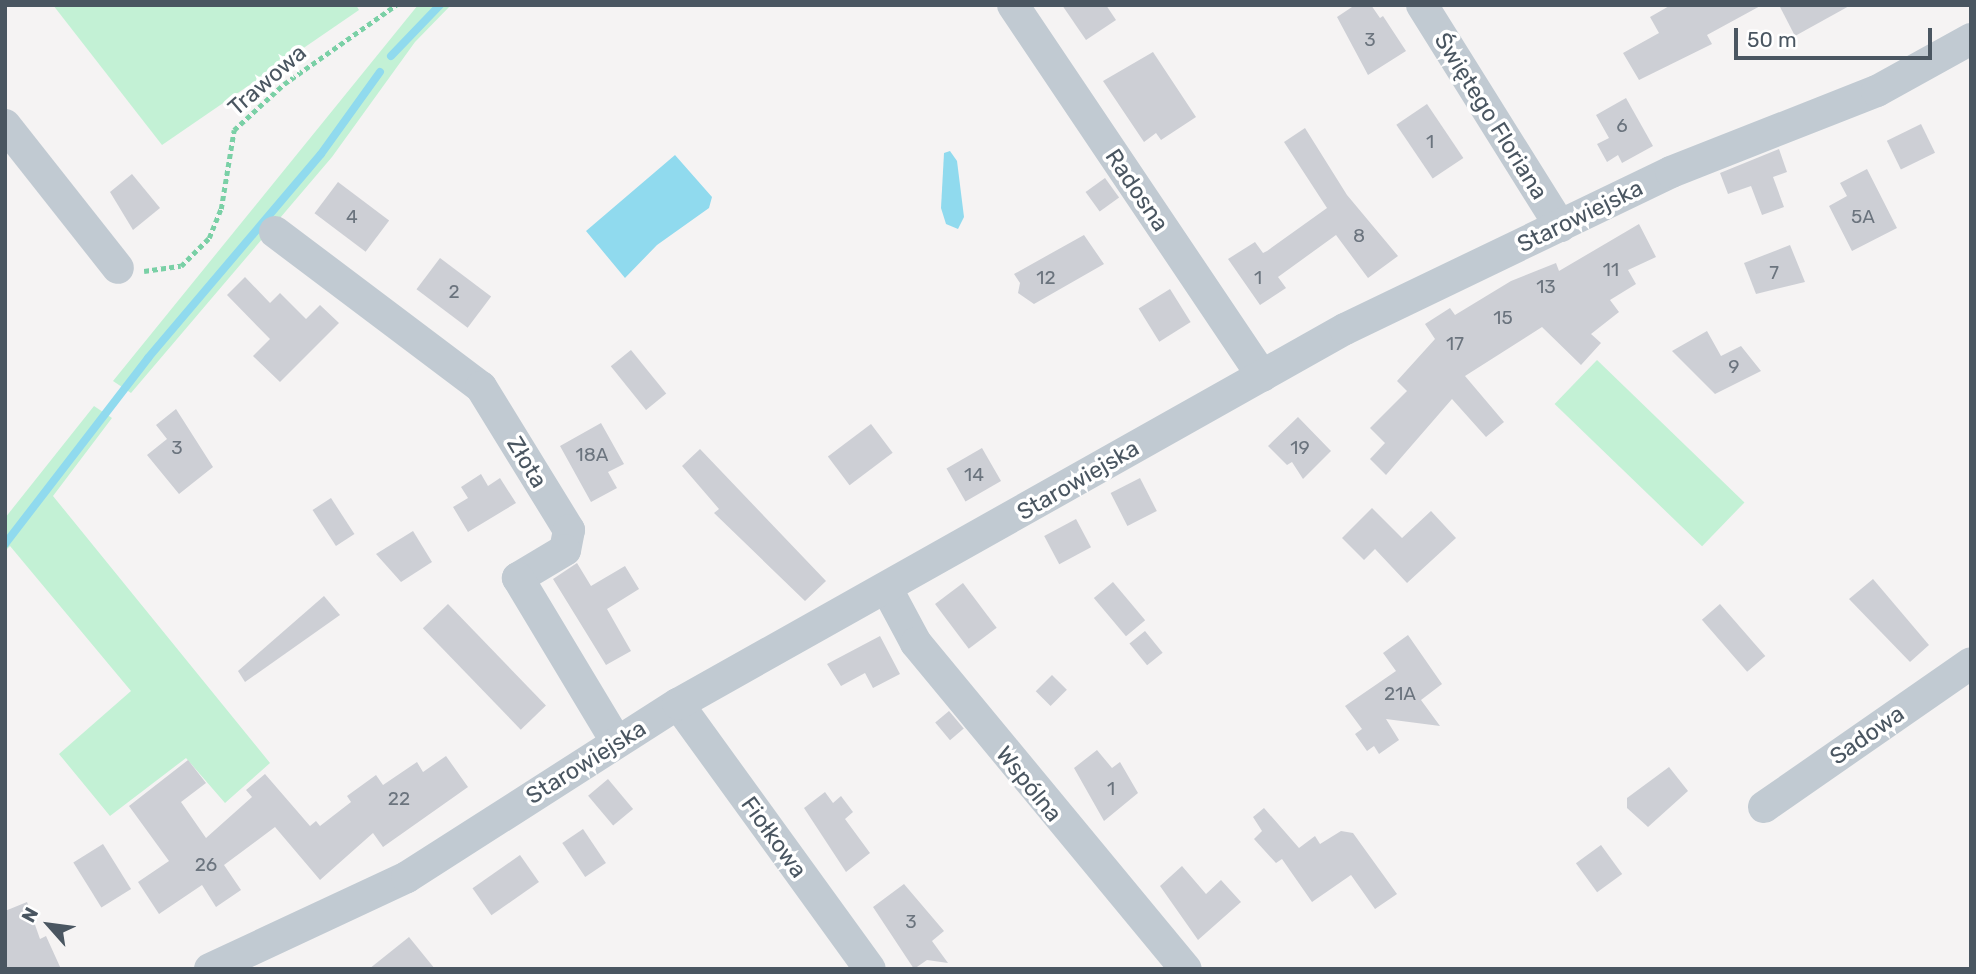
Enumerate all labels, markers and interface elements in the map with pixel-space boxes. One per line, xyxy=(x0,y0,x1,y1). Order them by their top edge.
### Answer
scale bar xyxy=(1738,14,1936,58)
text: 50 m xyxy=(1747,27,1797,52)
street label: Świętego Floriana xyxy=(1429,28,1553,204)
house number: 3 xyxy=(1364,29,1376,51)
street label: Trawowa xyxy=(222,39,312,121)
house number: 6 xyxy=(1616,115,1628,137)
house number: 1 xyxy=(1426,131,1434,153)
street label: Radosna xyxy=(1100,144,1174,236)
street label: Starowiejska xyxy=(1513,174,1647,258)
house number: 4 xyxy=(346,206,358,228)
house number: 5A xyxy=(1851,206,1875,228)
house number: 8 xyxy=(1353,225,1365,247)
house number: 11 xyxy=(1603,259,1619,281)
house number: 7 xyxy=(1769,262,1779,284)
house number: 12 xyxy=(1036,267,1056,289)
house number: 1 xyxy=(1254,267,1262,289)
house number: 13 xyxy=(1536,276,1556,298)
house number: 2 xyxy=(448,281,460,303)
house number: 15 xyxy=(1493,307,1513,329)
house number: 17 xyxy=(1446,333,1464,355)
house number: 9 xyxy=(1728,356,1740,378)
street label: Złota xyxy=(501,431,553,493)
street label: Starowiejska xyxy=(1012,434,1144,526)
house number: 3 xyxy=(171,437,183,459)
house number: 19 xyxy=(1290,437,1310,459)
house number: 18A xyxy=(576,444,608,466)
house number: 14 xyxy=(964,464,984,486)
house number: 21A xyxy=(1384,683,1416,705)
street label: Sadowa xyxy=(1825,700,1909,770)
street label: Starowiejska xyxy=(521,714,651,810)
street label: Wspólna xyxy=(990,741,1068,827)
house number: 1 xyxy=(1107,778,1115,800)
house number: 22 xyxy=(388,788,410,810)
street label: Fiołkowa xyxy=(735,791,813,883)
house number: 26 xyxy=(195,854,217,876)
north arrow xyxy=(14,890,84,960)
text: N xyxy=(17,903,43,926)
house number: 3 xyxy=(905,911,917,933)

